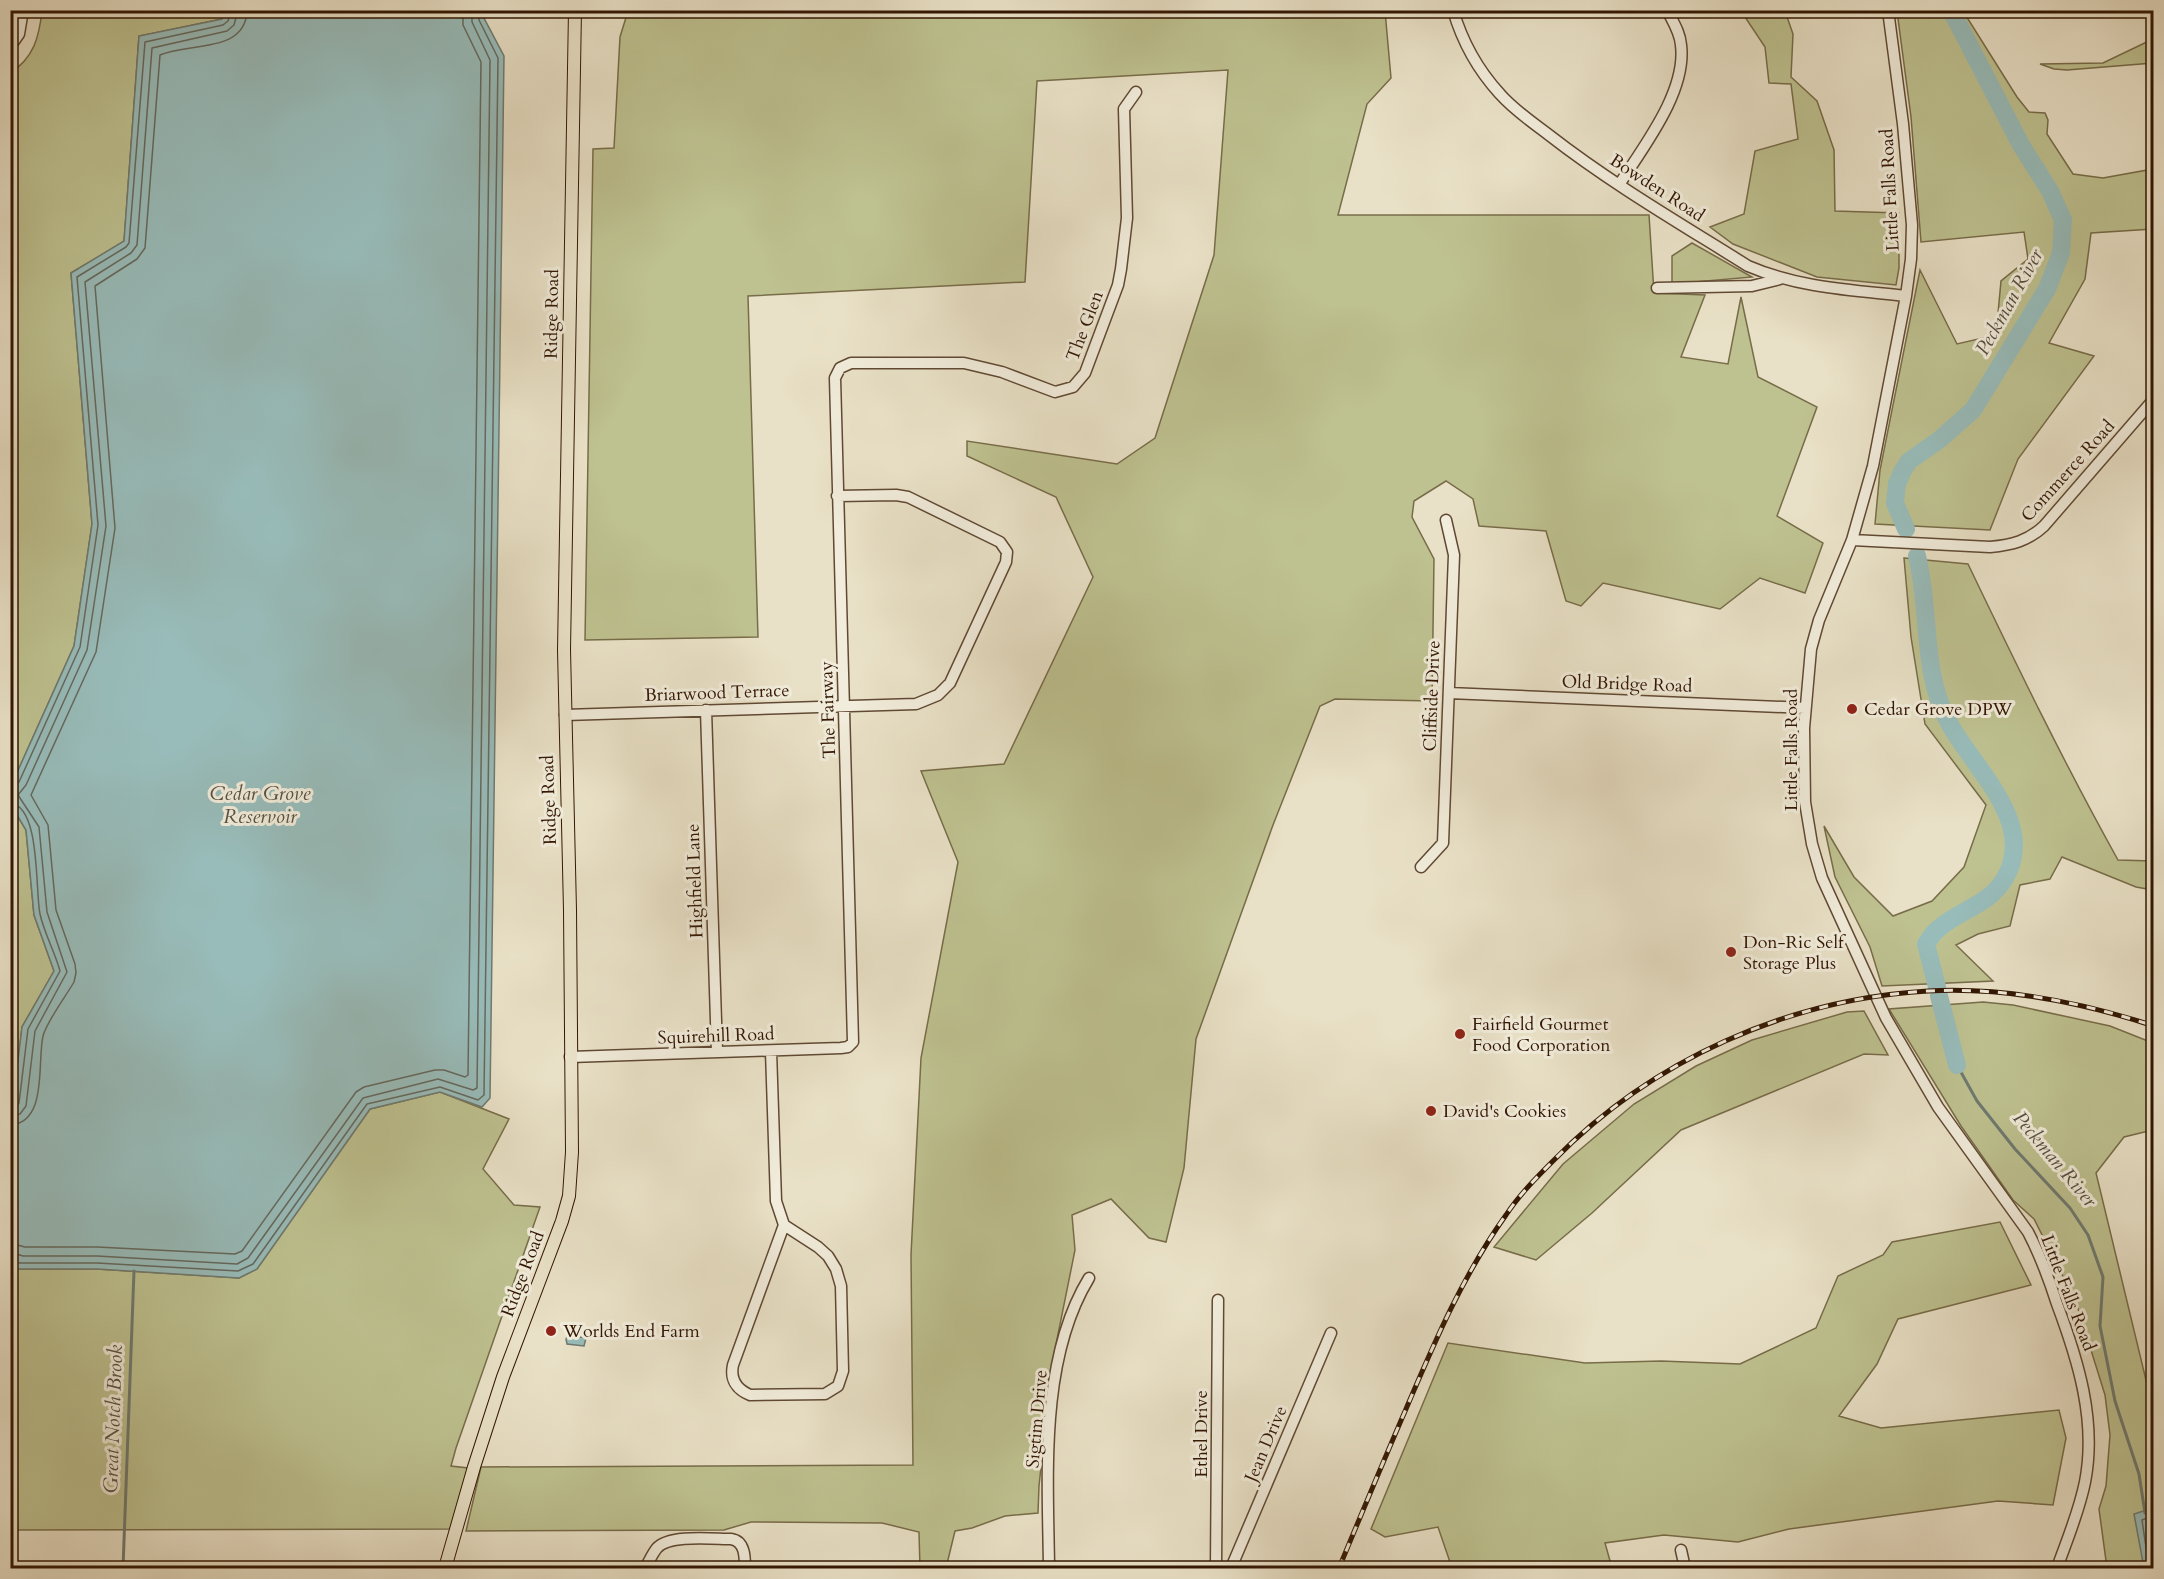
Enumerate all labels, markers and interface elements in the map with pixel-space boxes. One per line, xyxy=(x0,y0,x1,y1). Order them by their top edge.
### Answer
street label: Little Falls Road xyxy=(1874,128,1906,252)
street label: Bowden Road xyxy=(1605,148,1710,228)
water label: Peckman River xyxy=(1969,243,2050,360)
street label: Ridge Road xyxy=(539,268,565,359)
street label: The Glen xyxy=(1060,287,1110,365)
street label: Commerce Road xyxy=(2015,414,2121,527)
street label: Cliffside Drive xyxy=(1418,640,1446,752)
street label: The Fairway xyxy=(814,660,842,759)
street label: Old Bridge Road xyxy=(1561,669,1693,699)
street label: Briarwood Terrace xyxy=(644,678,790,708)
street label: Little Falls Road xyxy=(1779,688,1804,811)
place label: Cedar Grove DPW xyxy=(1864,697,2013,722)
marker: Cedar Grove DPW xyxy=(1845,702,1859,716)
street label: Ridge Road xyxy=(535,754,563,845)
water label: Cedar Grove Reservoir xyxy=(210,780,311,830)
street label: Highfield Lane xyxy=(681,823,709,939)
place label: Don-Ric Self Storage Plus xyxy=(1743,930,1847,976)
marker: Don-Ric Self Storage Plus xyxy=(1724,945,1738,959)
place label: Fairfield Gourmet Food Corporation xyxy=(1472,1012,1611,1058)
street label: Squirehill Road xyxy=(657,1021,775,1051)
marker: Fairfield Gourmet Food Corporation xyxy=(1453,1027,1467,1041)
place label: David's Cookies xyxy=(1443,1099,1566,1124)
marker: David's Cookies xyxy=(1424,1104,1438,1118)
water label: Peckman River xyxy=(2007,1105,2104,1214)
street label: Ridge Road xyxy=(495,1227,551,1320)
street label: Little Falls Road xyxy=(2034,1231,2102,1355)
place label: Worlds End Farm xyxy=(562,1319,701,1344)
marker: Worlds End Farm xyxy=(544,1324,558,1338)
water label: Great Notch Brook xyxy=(97,1344,129,1494)
street label: Sigtim Drive xyxy=(1020,1369,1054,1469)
street label: Ethel Drive xyxy=(1189,1390,1214,1478)
street label: Jean Drive xyxy=(1238,1402,1293,1489)

